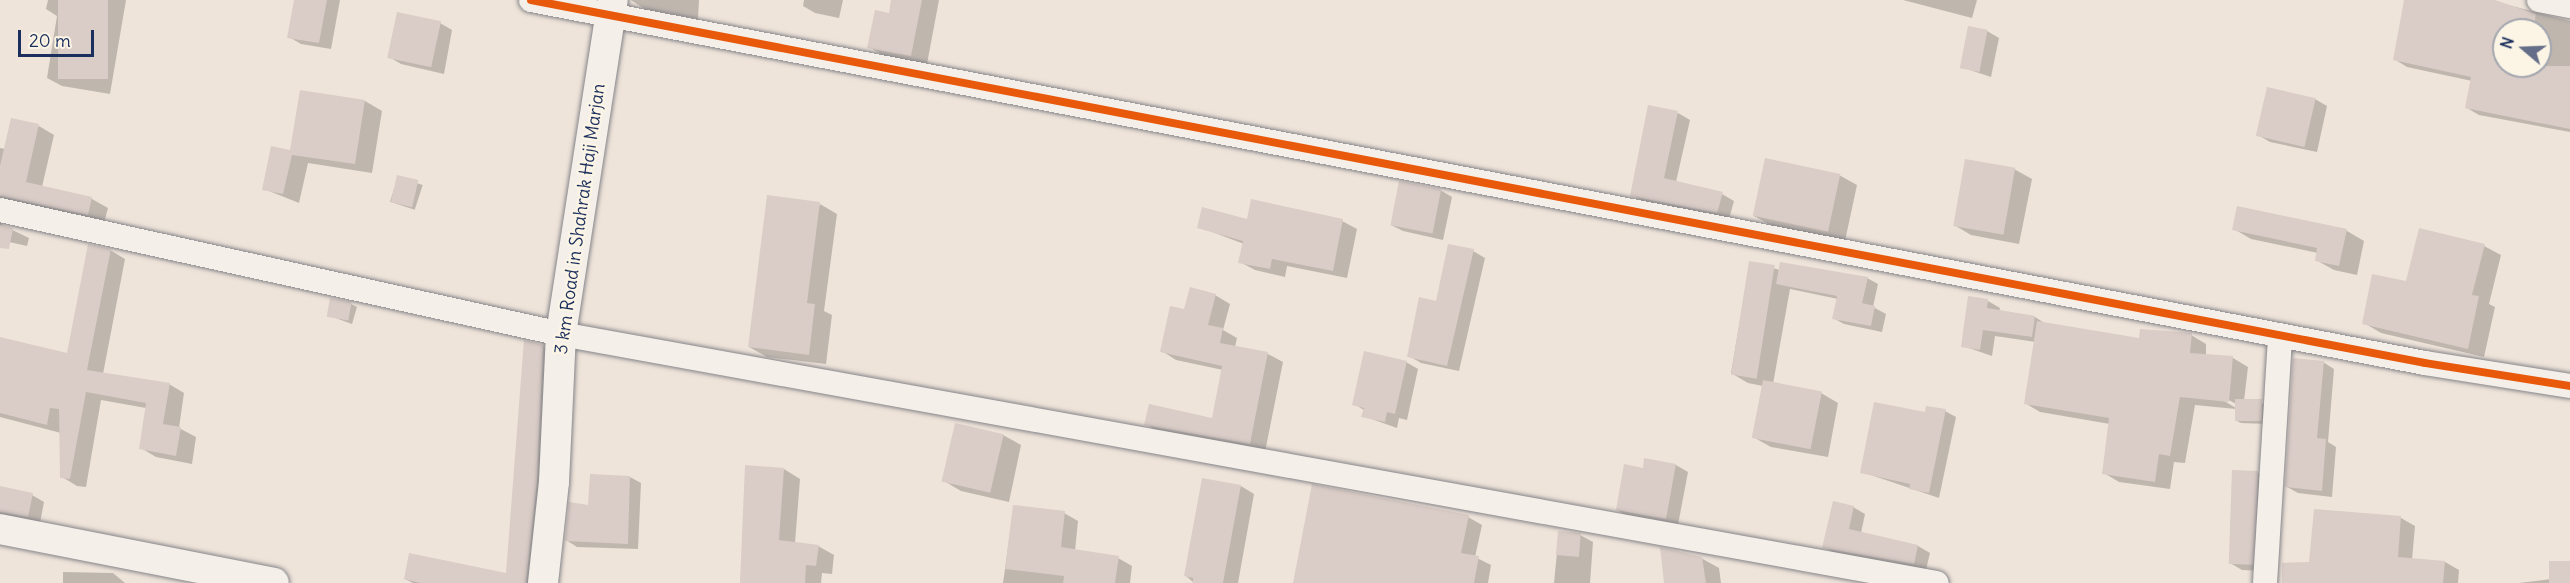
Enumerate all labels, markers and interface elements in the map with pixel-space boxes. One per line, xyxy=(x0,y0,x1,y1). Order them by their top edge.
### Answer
scale bar xyxy=(21,18,98,56)
north arrow xyxy=(2492,18,2552,78)
text: 20 m xyxy=(29,29,71,52)
text: N xyxy=(2496,34,2518,51)
street label: 3 km Road in Shahrak Haji Marjan xyxy=(550,82,610,356)

